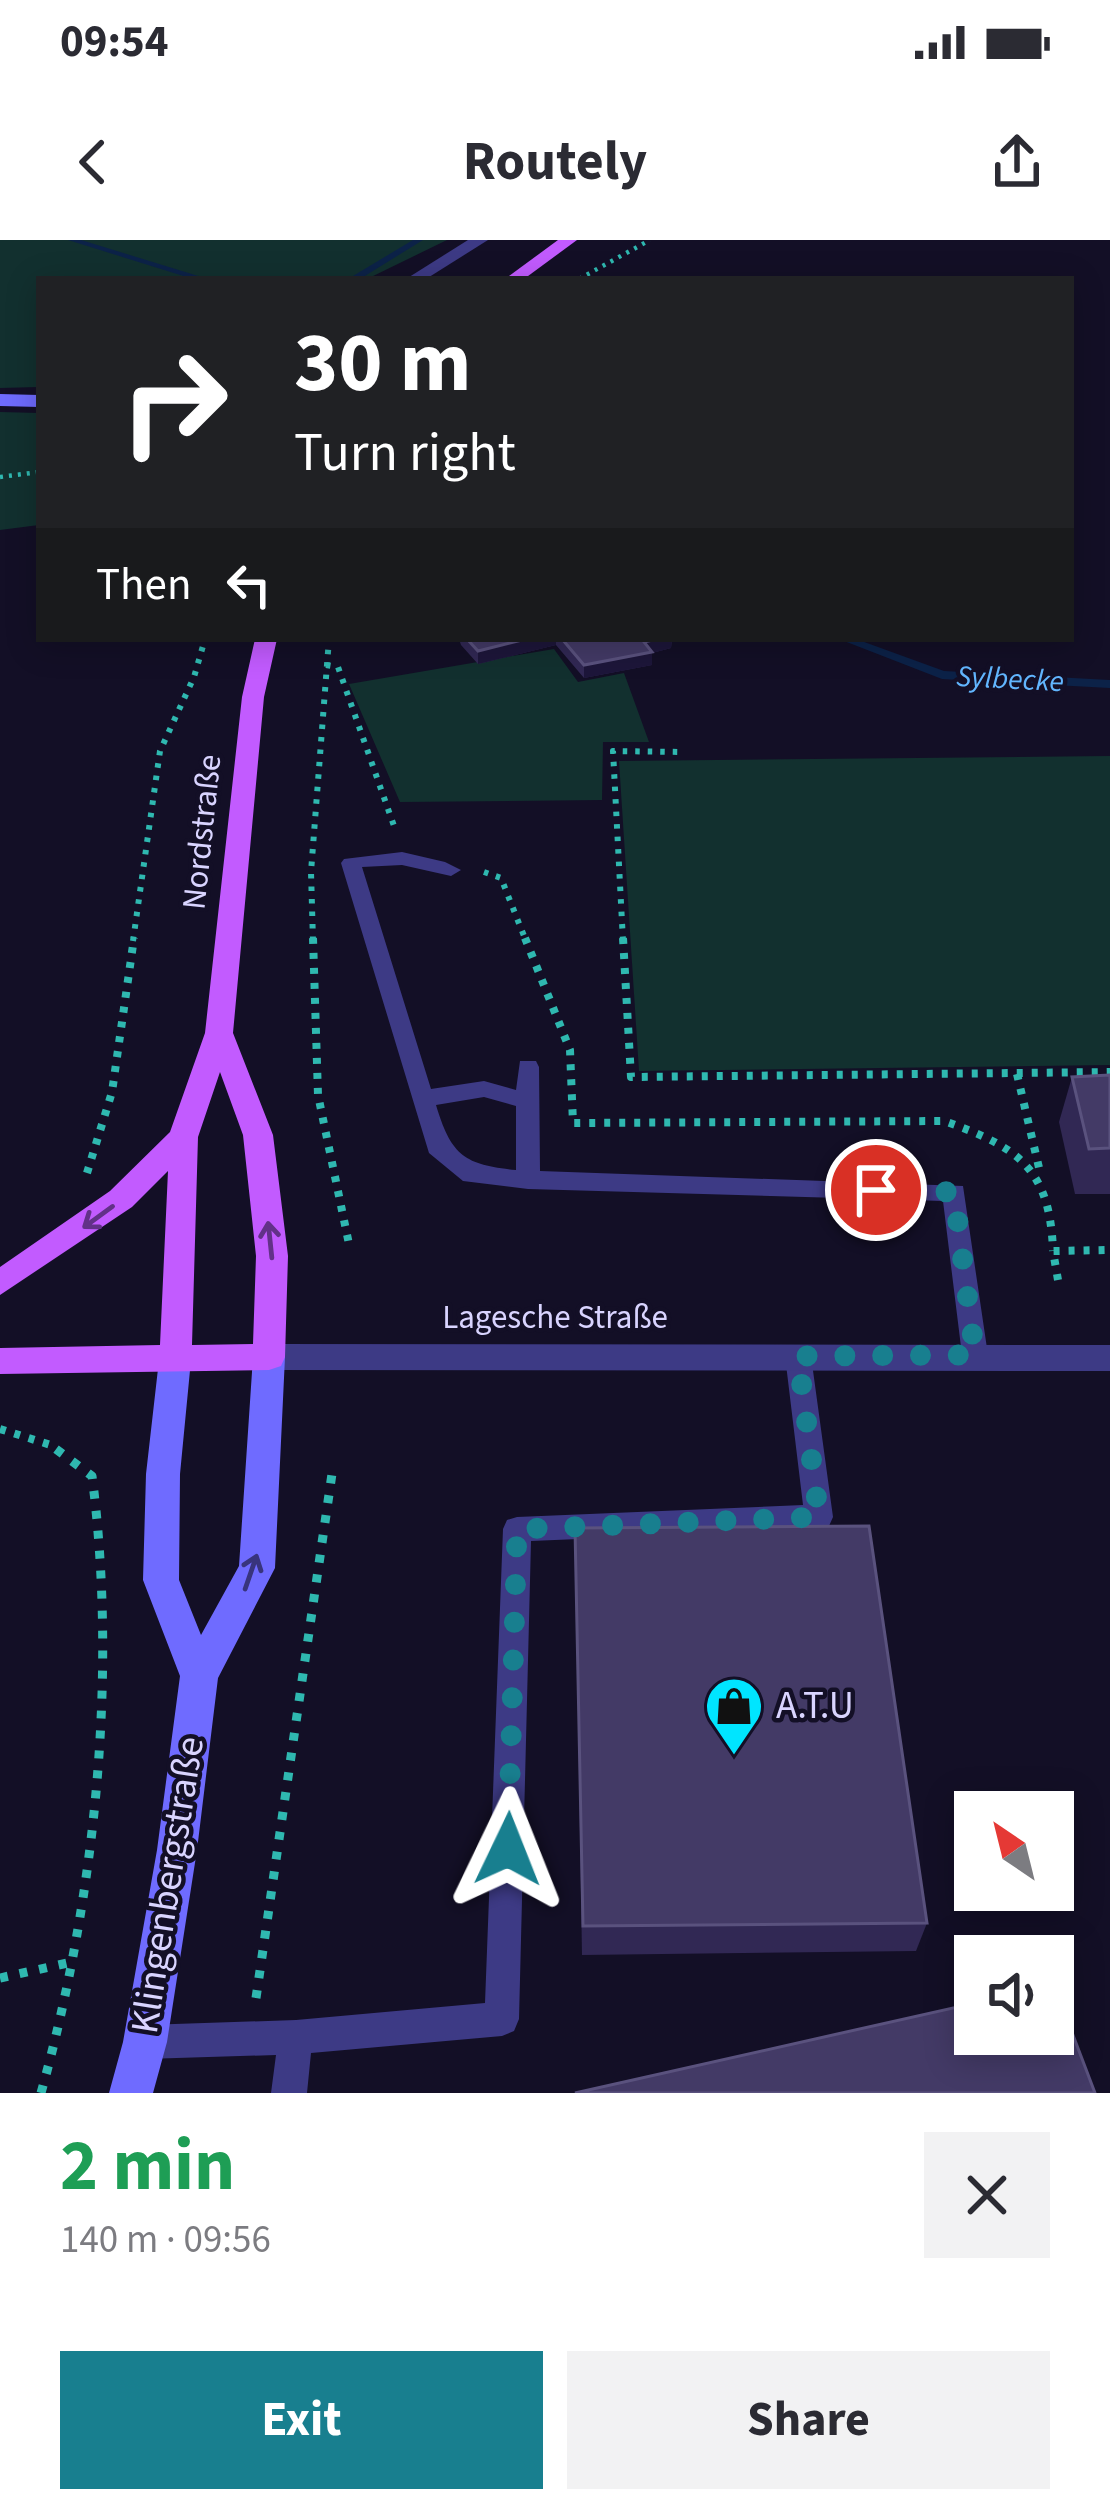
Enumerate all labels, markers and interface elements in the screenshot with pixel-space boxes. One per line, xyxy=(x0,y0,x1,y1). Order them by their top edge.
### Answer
text: 09:54 xyxy=(60,10,169,74)
text: Routely xyxy=(463,124,647,201)
icon: back xyxy=(60,129,126,195)
icon: share xyxy=(984,129,1050,195)
text: 30 m xyxy=(294,304,472,424)
icon: right xyxy=(96,324,252,480)
text: Turn right xyxy=(294,415,516,492)
icon: left xyxy=(216,552,282,618)
text: Then xyxy=(96,553,192,617)
water label: Sylbecke xyxy=(955,655,1065,703)
street label: Nordstraße xyxy=(170,752,234,912)
pin xyxy=(825,1139,927,1241)
icon: arrive xyxy=(843,1157,909,1223)
one-way arrow xyxy=(82,1203,115,1229)
one-way arrow xyxy=(258,1221,281,1260)
street label: Lagesche Straße xyxy=(442,1294,668,1341)
one-way arrow xyxy=(242,1554,264,1591)
shop icon: A.T.U xyxy=(703,1675,765,1757)
place label: A.T.U xyxy=(776,1678,854,1734)
street label: Klingenbergstraße xyxy=(117,1733,219,2037)
position arrow xyxy=(445,1786,571,1912)
north arrow xyxy=(954,1791,1074,1911)
map controls xyxy=(954,1791,1074,2055)
button: sound xyxy=(954,1935,1074,2055)
text: 2 min xyxy=(60,2115,235,2218)
button: close xyxy=(924,2132,1050,2258)
text: 140 m · 09:56 xyxy=(60,2212,271,2268)
button: Exit xyxy=(60,2351,543,2489)
button: Share xyxy=(567,2351,1050,2489)

